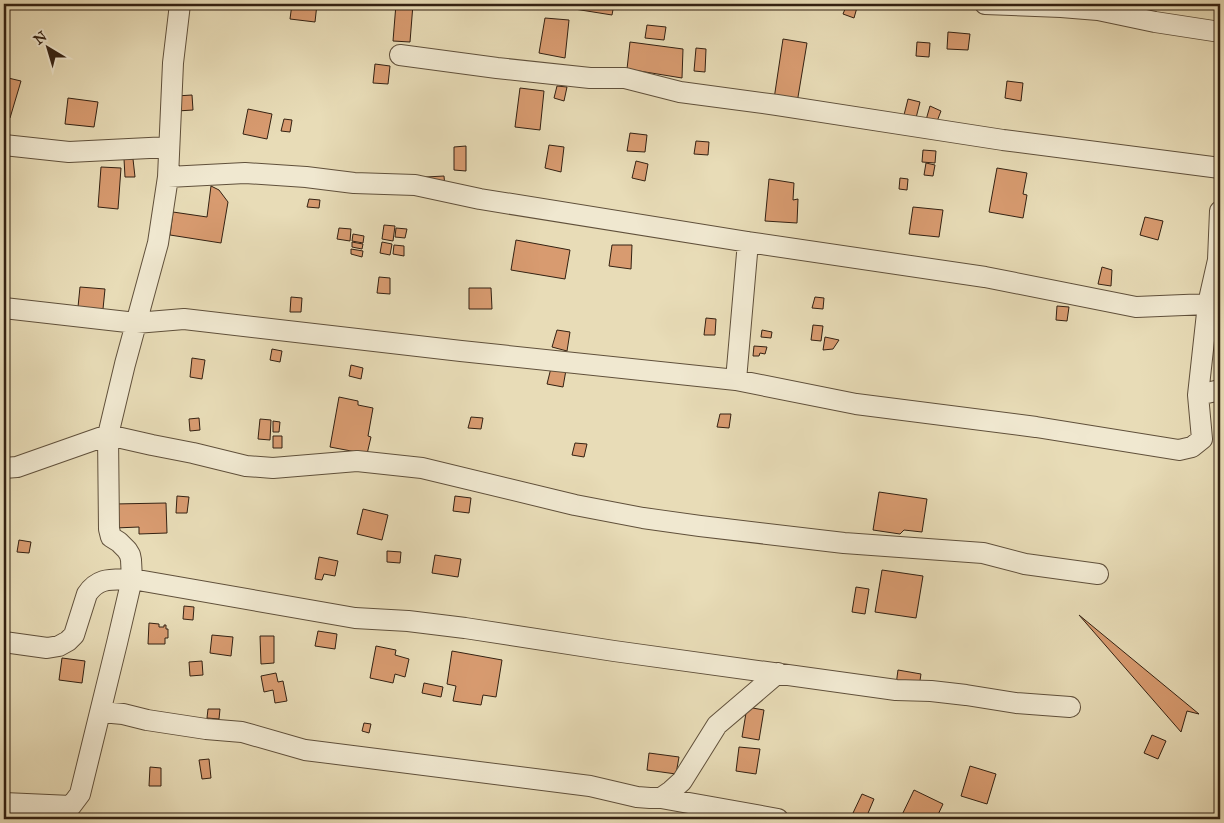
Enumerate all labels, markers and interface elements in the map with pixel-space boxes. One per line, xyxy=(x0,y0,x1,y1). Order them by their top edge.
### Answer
north arrow xyxy=(22,22,72,72)
text: N xyxy=(30,28,50,49)

